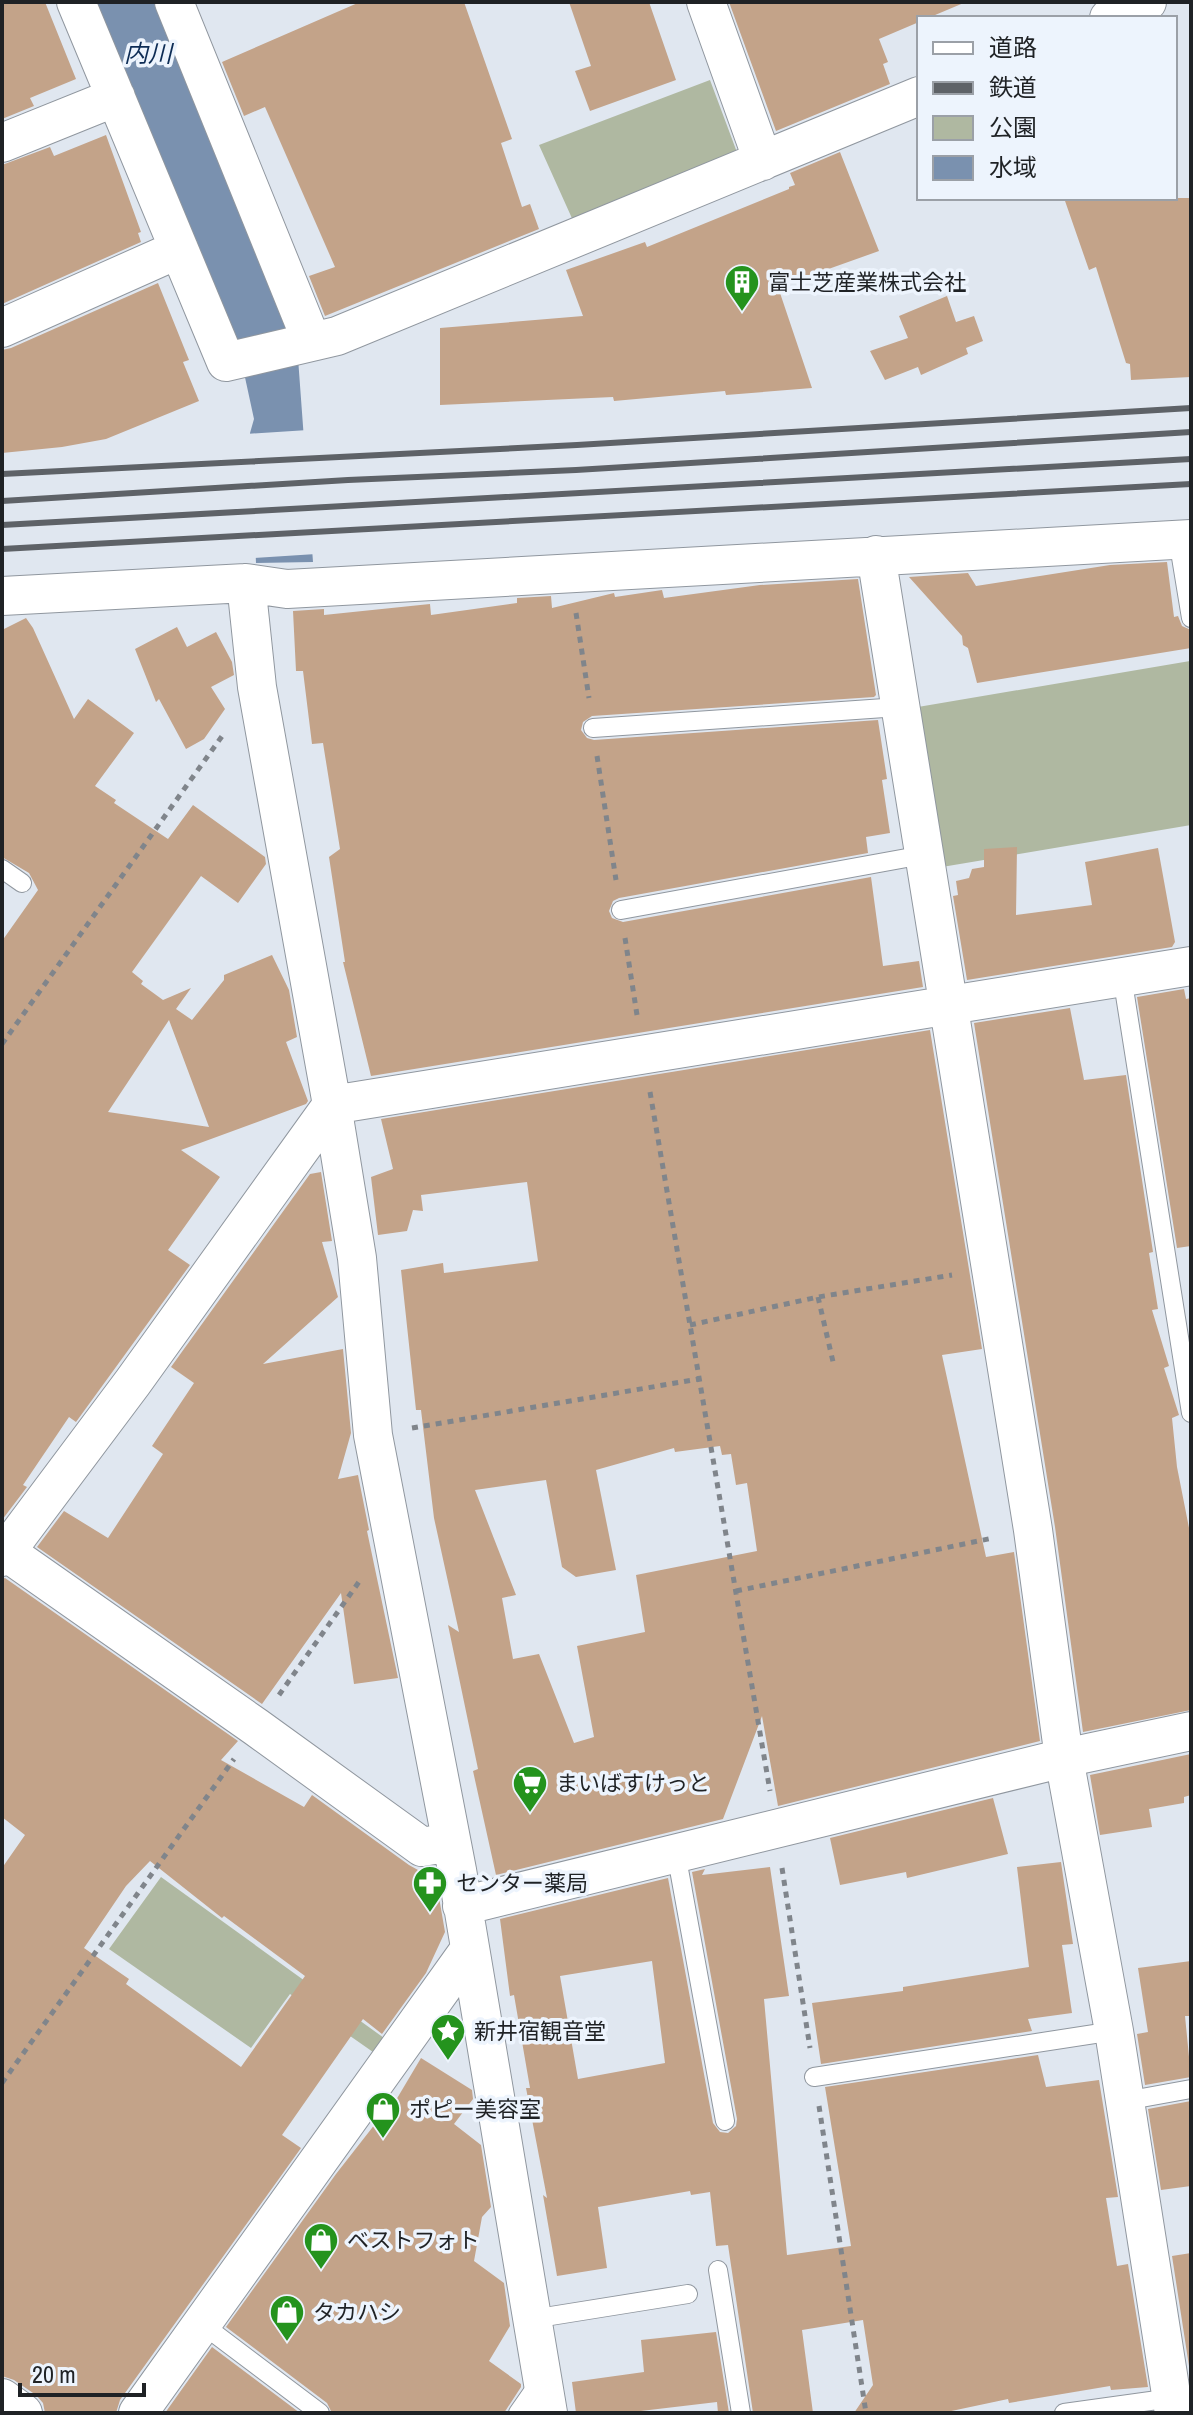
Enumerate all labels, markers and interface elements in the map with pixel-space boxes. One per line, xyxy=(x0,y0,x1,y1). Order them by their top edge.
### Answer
legend xyxy=(917,16,1177,200)
text: 道路 xyxy=(989,31,1037,63)
water label: 内川 xyxy=(124,37,175,69)
text: 鉄道 xyxy=(989,71,1037,103)
text: 公園 xyxy=(989,111,1037,143)
text: 水域 xyxy=(989,151,1037,183)
building icon: 富士芝産業株式会社 xyxy=(723,263,761,313)
place label: 富士芝産業株式会社 xyxy=(768,267,966,297)
supermarket icon: まいばすけっと xyxy=(511,1764,549,1814)
place label: まいばすけっと xyxy=(556,1768,710,1798)
pharmacy icon: センター薬局 xyxy=(411,1864,449,1914)
place label: センター薬局 xyxy=(456,1868,588,1898)
place icon: 新井宿観音堂 xyxy=(429,2012,467,2062)
place label: 新井宿観音堂 xyxy=(474,2016,606,2046)
shop icon: ポピー美容室 xyxy=(364,2090,402,2140)
place label: ポピー美容室 xyxy=(409,2094,541,2124)
shop icon: ベストフォト xyxy=(302,2221,340,2271)
place label: ベストフォト xyxy=(347,2225,479,2255)
shop icon: タカハシ xyxy=(268,2293,306,2343)
place label: タカハシ xyxy=(313,2297,401,2327)
scale bar xyxy=(20,2347,144,2397)
text: 20 m xyxy=(32,2358,76,2390)

